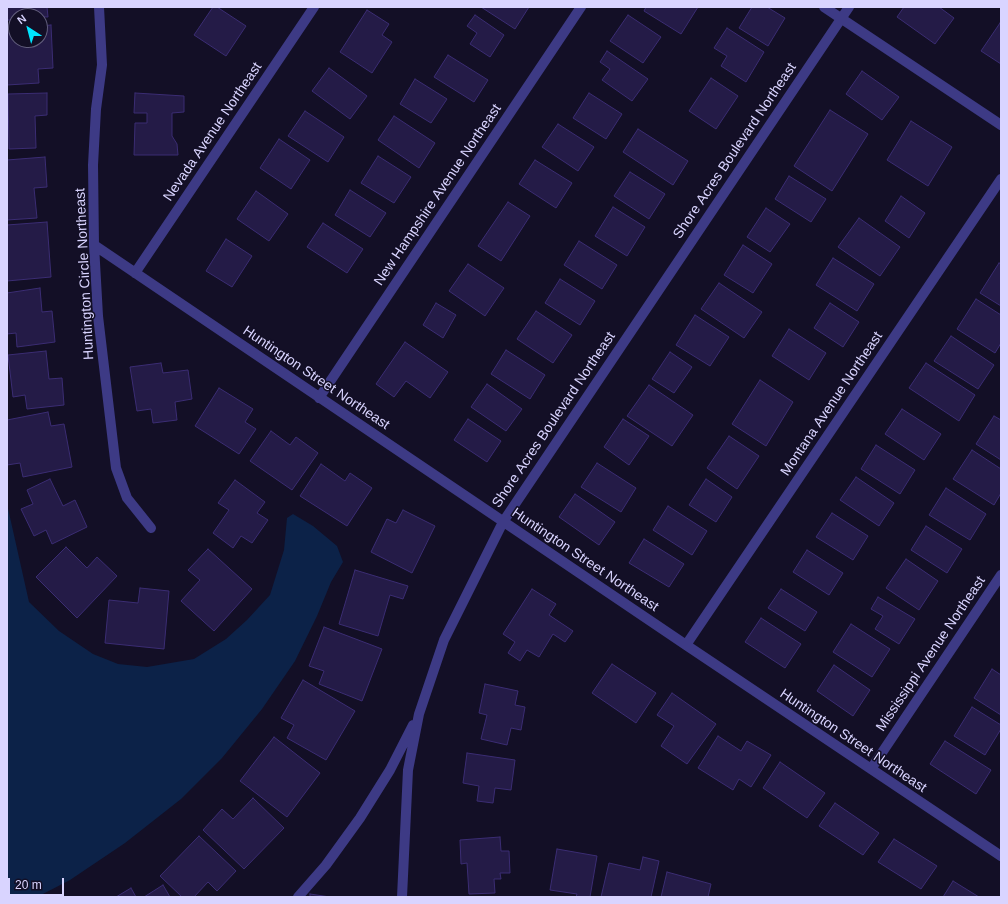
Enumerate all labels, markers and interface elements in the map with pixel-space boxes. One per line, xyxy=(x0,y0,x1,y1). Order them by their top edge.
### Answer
north arrow xyxy=(8,8,48,48)
text: N xyxy=(15,12,28,26)
street label: Nevada Avenue Northeast xyxy=(160,59,266,205)
street label: Shore Acres Boulevard Northeast xyxy=(670,60,800,242)
street label: New Hampshire Avenue Northeast xyxy=(371,101,505,289)
street label: Huntington Circle Northeast xyxy=(72,188,98,360)
street label: Huntington Street Northeast xyxy=(239,323,393,433)
street label: Shore Acres Boulevard Northeast xyxy=(489,329,619,511)
street label: Montana Avenue Northeast xyxy=(777,329,887,479)
street label: Huntington Street Northeast xyxy=(508,505,662,615)
street label: Mississippi Avenue Northeast xyxy=(873,573,989,735)
street label: Huntington Street Northeast xyxy=(776,686,930,796)
scale bar xyxy=(10,870,66,896)
text: 20 m xyxy=(15,878,42,892)

